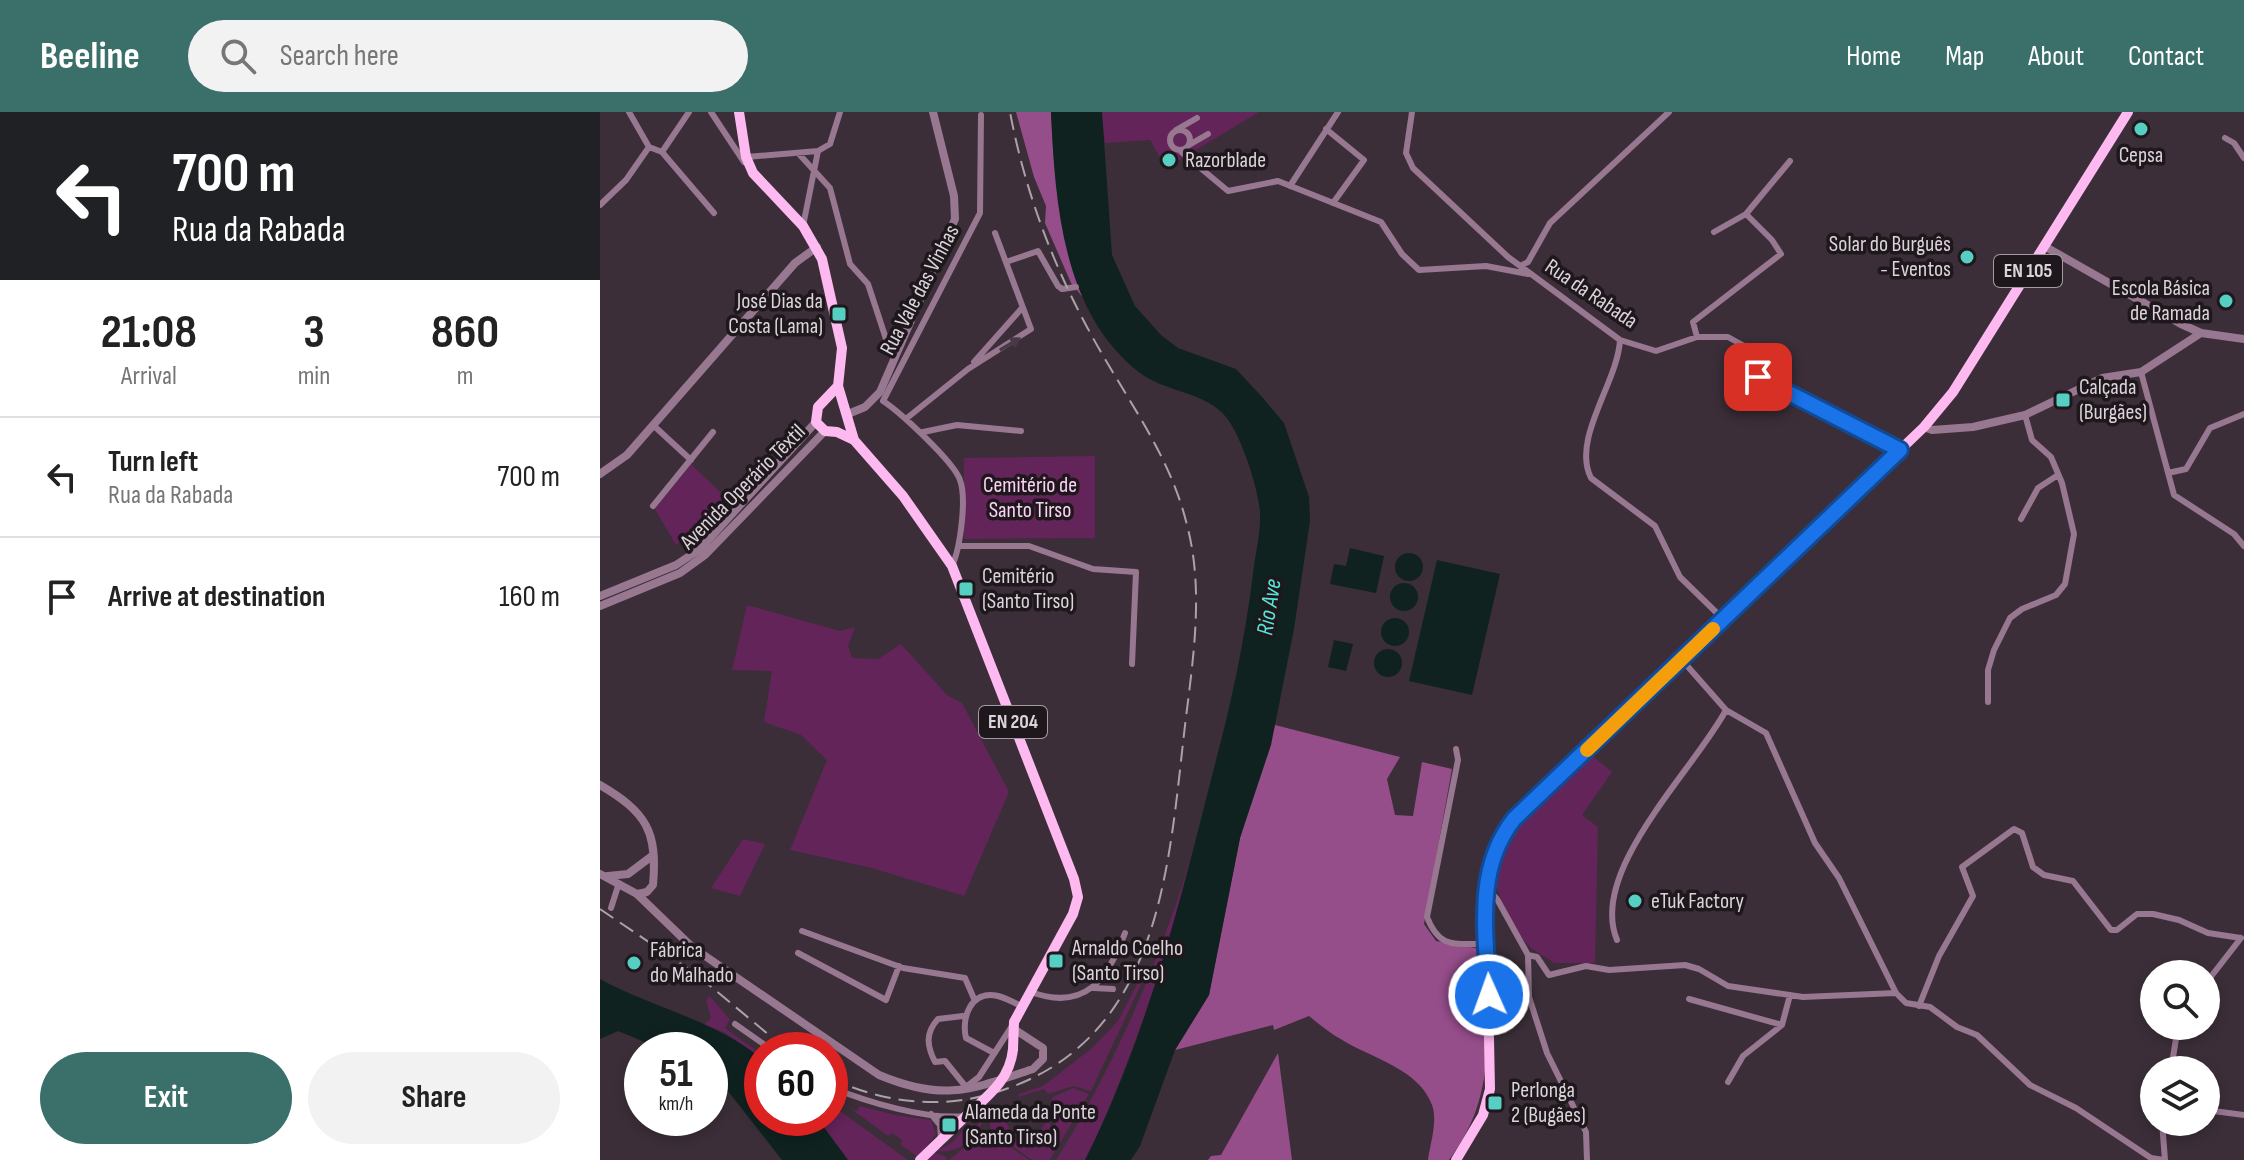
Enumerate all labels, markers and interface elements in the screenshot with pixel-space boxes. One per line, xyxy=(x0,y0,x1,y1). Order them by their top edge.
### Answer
search box xyxy=(188,20,748,92)
text: Beeline xyxy=(40,34,140,79)
icon: search xyxy=(216,34,260,78)
text: Search here xyxy=(280,38,399,74)
text: Home xyxy=(1846,40,1901,73)
text: Map xyxy=(1945,40,1984,73)
text: About xyxy=(2028,40,2084,73)
text: Contact xyxy=(2128,40,2204,73)
marker: Cepsa xyxy=(2132,120,2150,138)
text: 700 m xyxy=(172,141,295,208)
place label: Cepsa xyxy=(2119,142,2163,169)
icon: left xyxy=(40,144,144,248)
place label: Razorblade xyxy=(1185,147,1266,174)
marker: Razorblade xyxy=(1160,151,1178,169)
text: Rua da Rabada xyxy=(172,209,346,252)
street label: Rua Vale das Vinhas xyxy=(874,220,966,360)
place label: Solar do Burguês - Eventos xyxy=(1829,231,1951,283)
marker: Solar do Burguês - Eventos xyxy=(1958,248,1976,266)
street label: Rua da Rabada xyxy=(1539,253,1643,335)
road number: EN 105 xyxy=(1994,255,2062,287)
place label: Escola Básica de Ramada xyxy=(2112,275,2210,327)
place label: José Dias da Costa (Lama) xyxy=(728,288,823,340)
marker: Escola Básica de Ramada xyxy=(2217,292,2235,310)
text: 21:08 xyxy=(101,304,197,361)
text: 3 xyxy=(303,304,325,361)
text: 860 xyxy=(431,304,499,361)
marker: José Dias da Costa (Lama) xyxy=(830,305,848,323)
one-way arrow xyxy=(999,337,1021,351)
pin xyxy=(1724,343,1792,411)
icon: arrive xyxy=(1736,355,1780,399)
text: Arrival xyxy=(121,361,177,392)
text: min xyxy=(298,361,330,392)
text: m xyxy=(457,361,473,392)
place label: Calçada (Burgães) xyxy=(2079,374,2147,426)
marker: Calçada (Burgães) xyxy=(2054,391,2072,409)
street label: Avenida Operário Têxtil xyxy=(674,419,811,556)
text: Turn left xyxy=(108,444,198,480)
icon: left xyxy=(40,455,84,499)
text: 700 m xyxy=(497,459,560,495)
park label: Cemitério de Santo Tirso xyxy=(983,472,1077,524)
text: Rua da Rabada xyxy=(108,480,233,511)
place label: Cemitério (Santo Tirso) xyxy=(982,563,1074,615)
icon: arrive xyxy=(40,575,84,619)
water label: Rio Ave xyxy=(1250,577,1288,637)
text: Arrive at destination xyxy=(108,579,325,615)
text: 160 m xyxy=(499,579,560,615)
marker: Cemitério (Santo Tirso) xyxy=(957,580,975,598)
road number: EN 204 xyxy=(979,706,1047,738)
place label: eTuk Factory xyxy=(1651,888,1745,915)
marker: eTuk Factory xyxy=(1626,892,1644,910)
place label: Arnaldo Coelho (Santo Tirso) xyxy=(1071,935,1183,987)
place label: Fábrica do Malhado xyxy=(650,937,734,989)
marker: Arnaldo Coelho (Santo Tirso) xyxy=(1047,952,1065,970)
position arrow xyxy=(1447,953,1531,1037)
marker: Fábrica do Malhado xyxy=(625,954,643,972)
map controls xyxy=(2140,960,2220,1136)
button: search xyxy=(2140,960,2220,1040)
speed limit sign: 60 xyxy=(744,1032,848,1136)
text: 51 xyxy=(659,1050,693,1098)
button: Exit xyxy=(40,1052,292,1144)
button: Share xyxy=(308,1052,560,1144)
button: layers xyxy=(2140,1056,2220,1136)
place label: Perlonga 2 (Bugães) xyxy=(1511,1077,1586,1129)
text: km/h xyxy=(659,1092,693,1116)
marker: Perlonga 2 (Bugães) xyxy=(1486,1094,1504,1112)
place label: Alameda da Ponte (Santo Tirso) xyxy=(964,1099,1096,1151)
marker: Alameda da Ponte (Santo Tirso) xyxy=(940,1116,958,1134)

